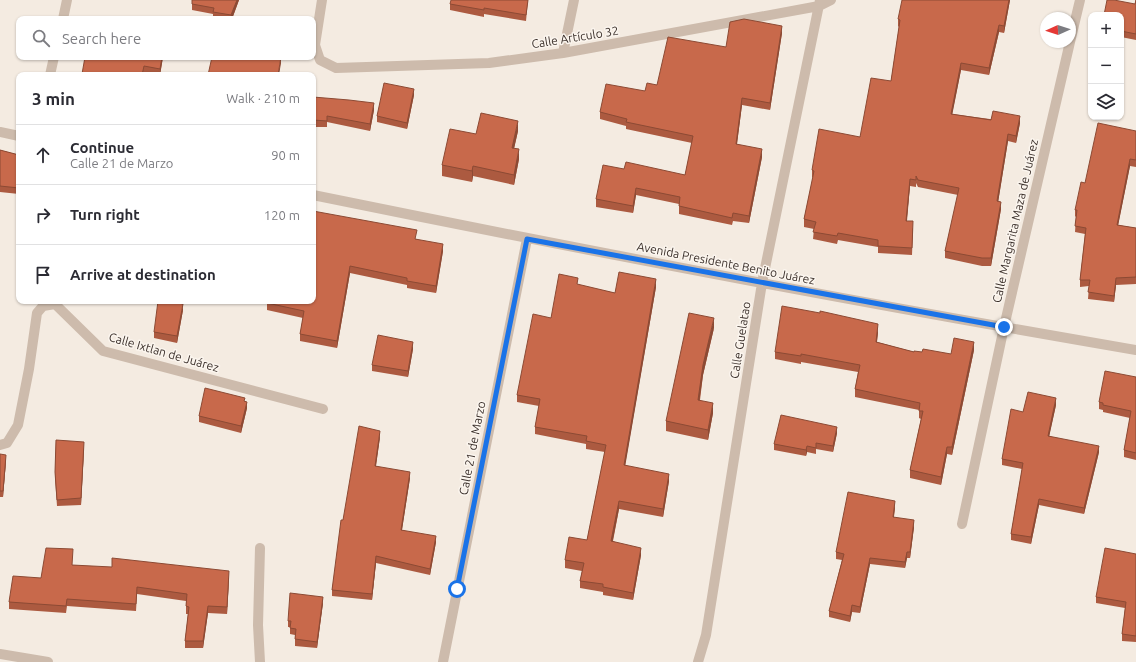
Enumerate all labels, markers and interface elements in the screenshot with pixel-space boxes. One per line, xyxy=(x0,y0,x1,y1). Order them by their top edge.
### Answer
north arrow xyxy=(1040,12,1076,48)
map controls xyxy=(1088,12,1124,120)
button: + xyxy=(1088,12,1124,48)
search box xyxy=(16,16,316,60)
street label: Calle Artículo 32 xyxy=(530,24,620,50)
icon: search xyxy=(30,27,52,49)
text: Search here xyxy=(62,30,141,47)
button: − xyxy=(1088,48,1124,84)
button: layers xyxy=(1088,84,1124,120)
text: 3 min xyxy=(32,89,75,108)
text: Walk · 210 m xyxy=(226,91,300,105)
street label: Calle Margarita Maza de Juárez xyxy=(990,137,1040,304)
text: Continue xyxy=(70,139,134,156)
icon: ahead xyxy=(32,144,54,166)
text: 90 m xyxy=(271,148,300,162)
text: Calle 21 de Marzo xyxy=(70,156,173,170)
icon: right xyxy=(32,204,54,226)
text: Turn right xyxy=(70,206,140,223)
text: 120 m xyxy=(264,208,300,222)
street label: Avenida Presidente Benito Juárez xyxy=(636,239,816,287)
icon: arrive xyxy=(32,264,54,286)
text: Arrive at destination xyxy=(70,266,216,283)
street label: Calle Guelatao xyxy=(727,301,753,379)
route end xyxy=(995,318,1013,336)
street label: Calle Ixtlan de Juárez xyxy=(107,330,221,374)
street label: Calle 21 de Marzo xyxy=(457,400,487,496)
route start xyxy=(448,580,466,598)

